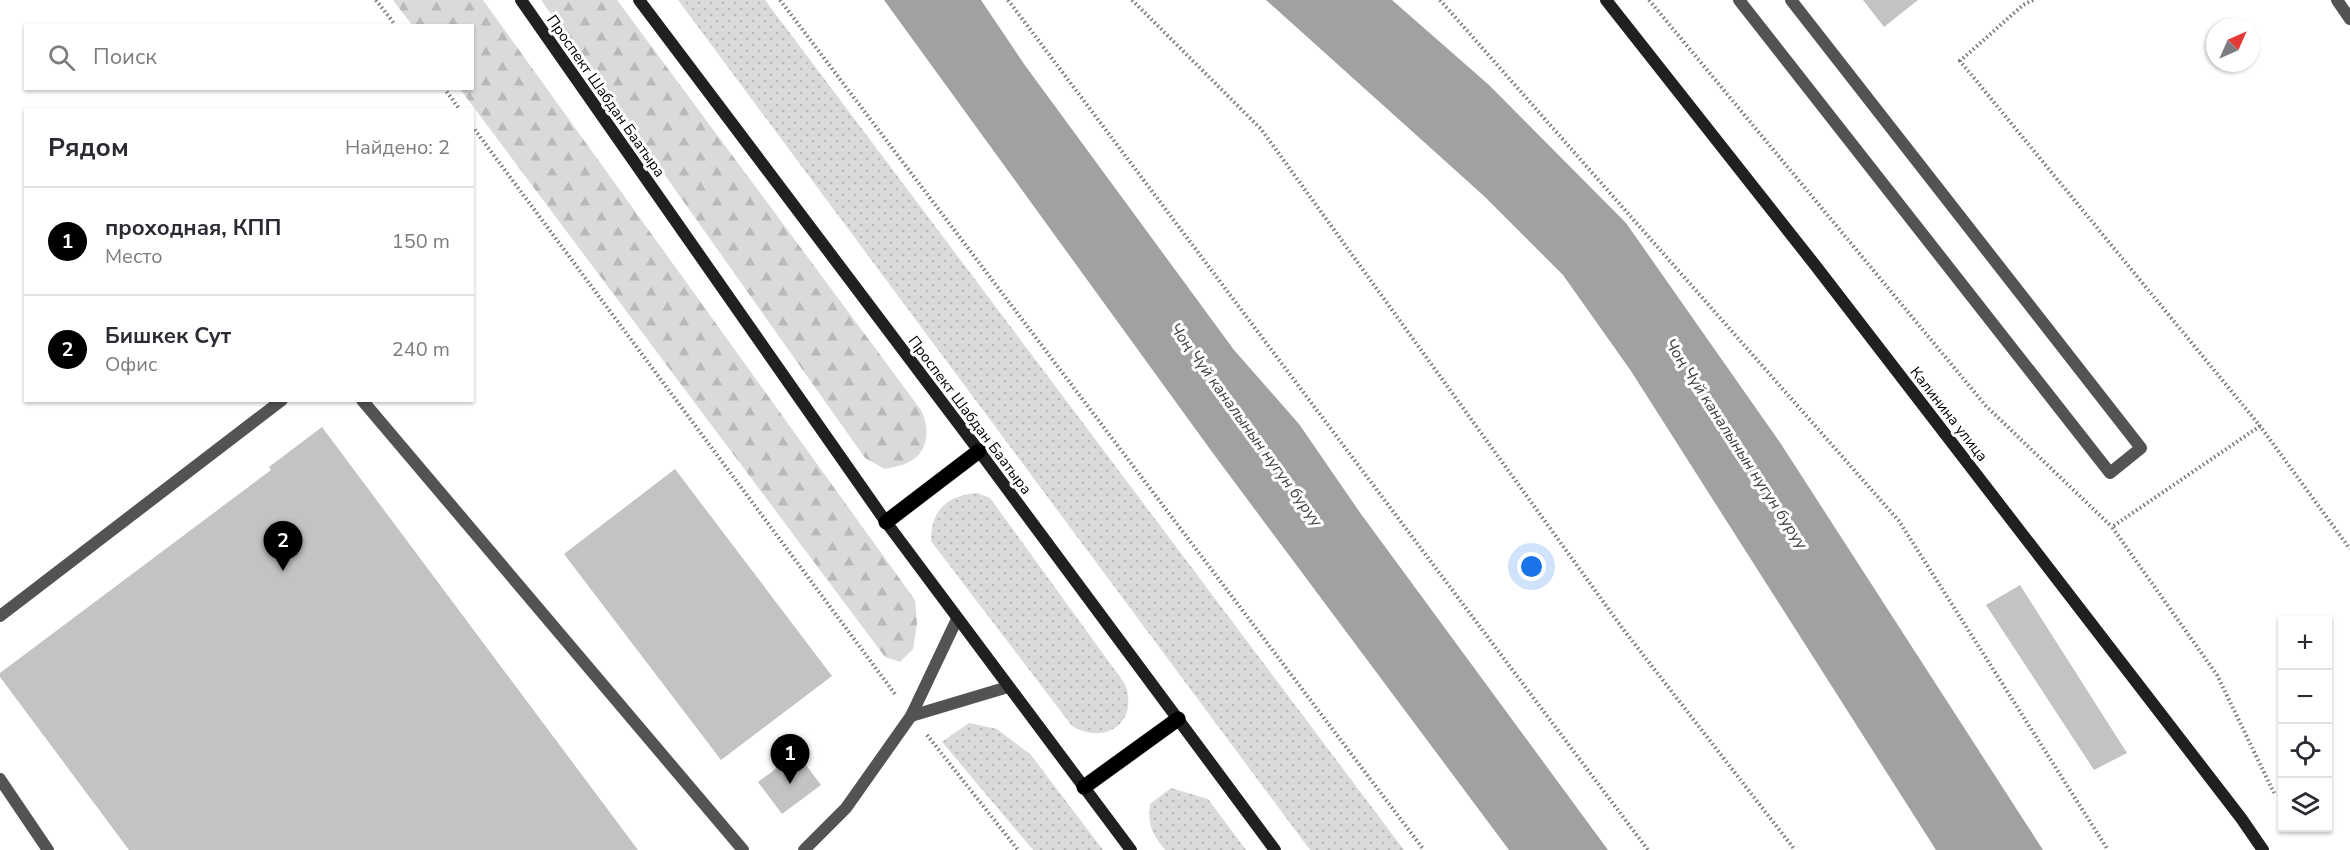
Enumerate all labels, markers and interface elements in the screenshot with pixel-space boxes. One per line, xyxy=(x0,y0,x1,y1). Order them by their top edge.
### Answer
street label: Проспект Шабдан Баатыра xyxy=(542,11,670,181)
north arrow xyxy=(2206,18,2260,72)
search box xyxy=(24,24,474,90)
icon: search xyxy=(45,41,78,74)
text: Поиск xyxy=(93,42,157,72)
text: Рядом xyxy=(48,130,129,165)
text: Найдено: 2 xyxy=(345,134,450,161)
text: проходная, КПП xyxy=(105,213,281,243)
text: 1 xyxy=(62,228,74,255)
text: 150 m xyxy=(392,228,450,255)
text: Место xyxy=(105,243,163,270)
water label: Чоң Чүй каналынын нугун буруу xyxy=(1165,319,1328,532)
text: Бишкек Сут xyxy=(105,321,231,351)
street label: Проспект Шабдан Баатыра xyxy=(904,332,1036,498)
water label: Чоң Чүй каналынын нугун буруу xyxy=(1660,335,1813,554)
text: 2 xyxy=(62,336,74,363)
text: 240 m xyxy=(392,336,450,363)
text: Офис xyxy=(105,351,157,378)
street label: Калинина улица xyxy=(1906,362,1992,466)
pin: 2 xyxy=(264,522,302,571)
your location xyxy=(1517,552,1546,581)
map controls xyxy=(2278,616,2332,832)
button: + xyxy=(2278,616,2332,670)
button: − xyxy=(2278,670,2332,724)
button: locate xyxy=(2278,724,2332,778)
pin: 1 xyxy=(770,734,810,784)
button: layers xyxy=(2278,778,2332,832)

